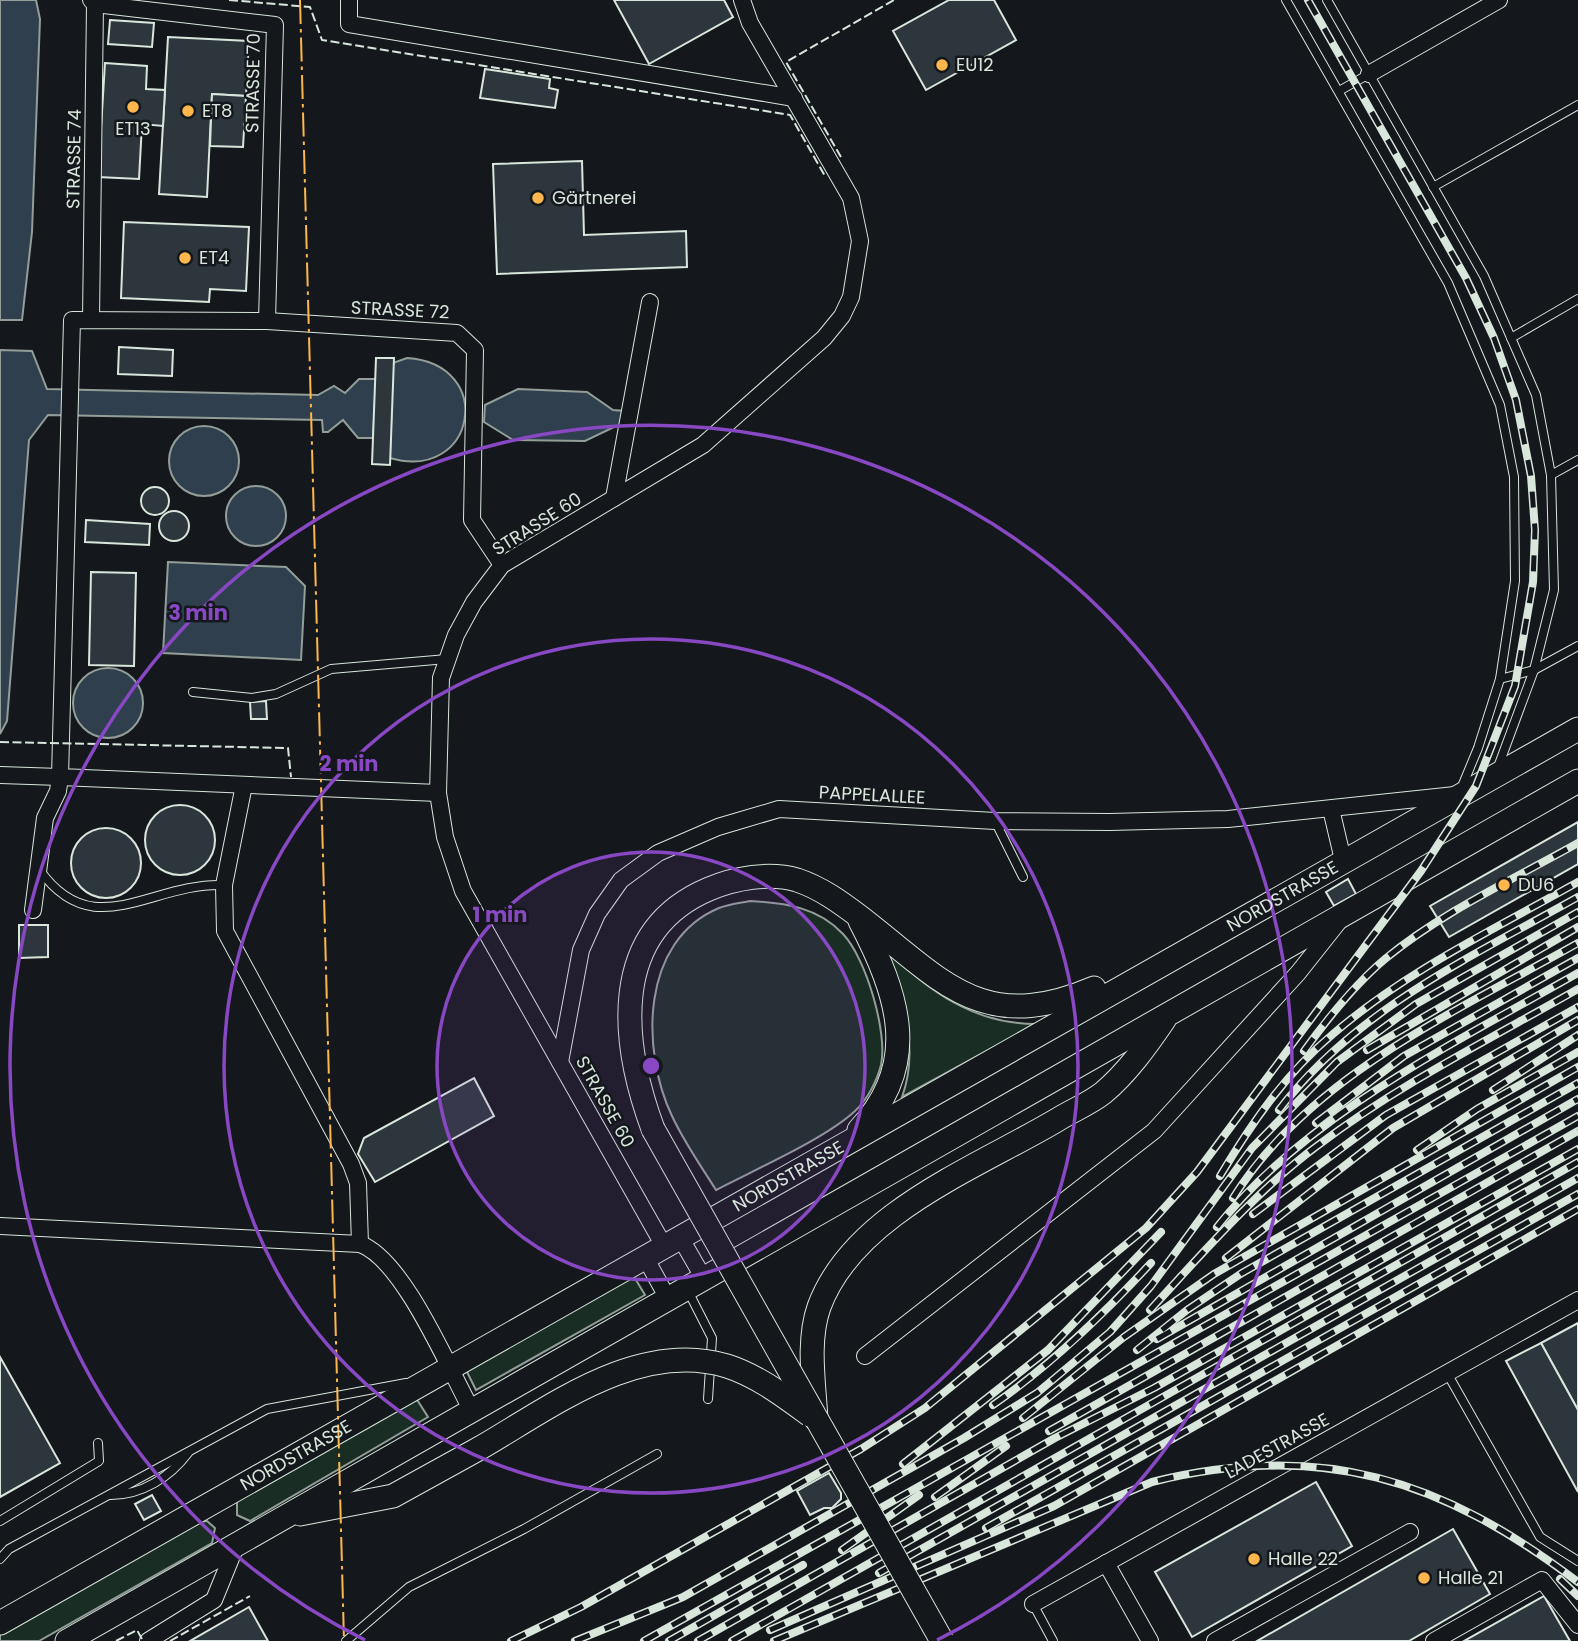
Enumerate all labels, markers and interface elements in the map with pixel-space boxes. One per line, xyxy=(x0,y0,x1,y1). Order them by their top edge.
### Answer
street label: STRASSE 70 xyxy=(239,33,266,133)
place label: EU12 xyxy=(956,52,994,77)
marker: EU12 xyxy=(934,57,950,73)
place label: ET8 xyxy=(202,98,232,123)
marker: ET13 xyxy=(125,99,141,115)
marker: ET8 xyxy=(180,103,196,119)
street label: STRASSE 74 xyxy=(60,109,87,209)
place label: ET13 xyxy=(115,116,151,141)
place label: Gärtnerei xyxy=(552,185,636,210)
marker: Gärtnerei xyxy=(530,190,546,206)
place label: ET4 xyxy=(199,245,229,270)
marker: ET4 xyxy=(177,250,193,266)
street label: STRASSE 72 xyxy=(350,294,450,325)
street label: STRASSE 60 xyxy=(487,486,586,561)
text: 3 min xyxy=(168,598,228,627)
text: 2 min xyxy=(319,749,379,778)
street label: PAPPELALLEE xyxy=(818,779,926,810)
street label: NORDSTRASSE xyxy=(1222,854,1342,938)
place label: DU6 xyxy=(1518,872,1554,897)
marker: DU6 xyxy=(1496,877,1512,893)
text: 1 min xyxy=(473,900,527,929)
street label: STRASSE 60 xyxy=(570,1051,641,1152)
centre of rings xyxy=(639,1054,663,1078)
street label: NORDSTRASSE xyxy=(728,1134,848,1217)
street label: LADESTRASSE xyxy=(1220,1407,1333,1485)
street label: NORDSTRASSE xyxy=(235,1413,356,1496)
place label: Halle 22 xyxy=(1268,1546,1338,1571)
marker: Halle 22 xyxy=(1246,1551,1262,1567)
place label: Halle 21 xyxy=(1438,1565,1504,1590)
marker: Halle 21 xyxy=(1416,1570,1432,1586)

